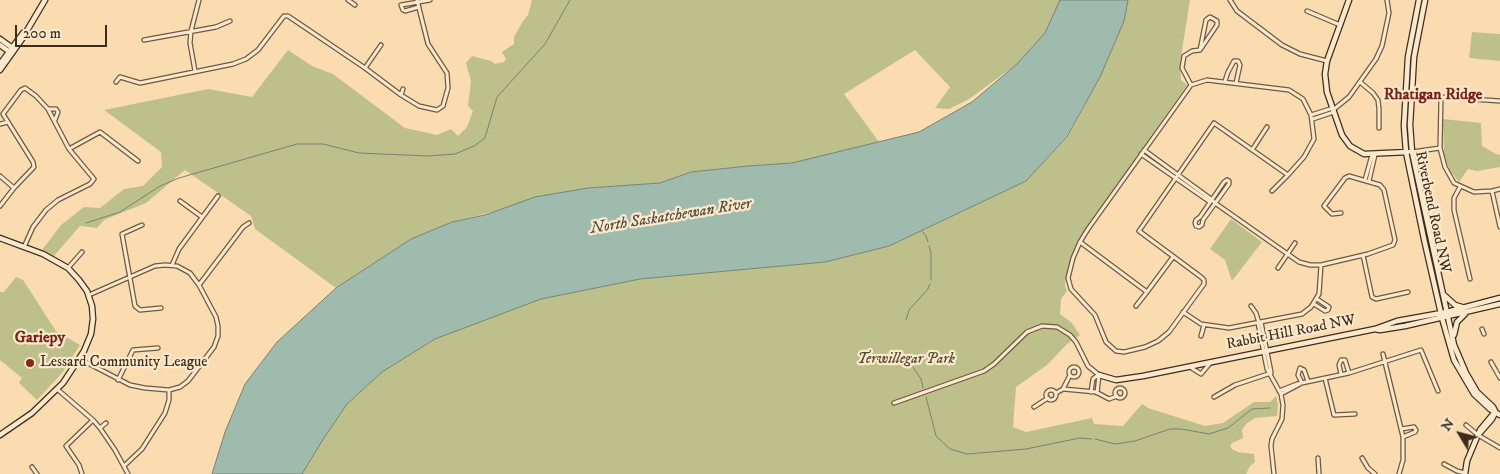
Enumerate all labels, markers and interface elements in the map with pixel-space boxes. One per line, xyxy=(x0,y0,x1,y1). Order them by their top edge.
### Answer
scale bar xyxy=(18,15,110,47)
text: 200 m xyxy=(23,24,61,43)
district label: Rhatigan Ridge xyxy=(1384,86,1482,106)
street label: Riverbend Road NW xyxy=(1410,149,1454,275)
water label: North Saskatchewan River xyxy=(589,195,753,239)
street label: Rabbit Hill Road NW xyxy=(1225,312,1357,354)
district label: Gariepy xyxy=(15,329,65,349)
park label: Terwillegar Park xyxy=(857,351,955,369)
place label: Lessard Community League xyxy=(40,354,208,372)
marker: Lessard Community League xyxy=(24,357,36,369)
north arrow xyxy=(1435,409,1485,459)
text: N xyxy=(1437,415,1459,435)

